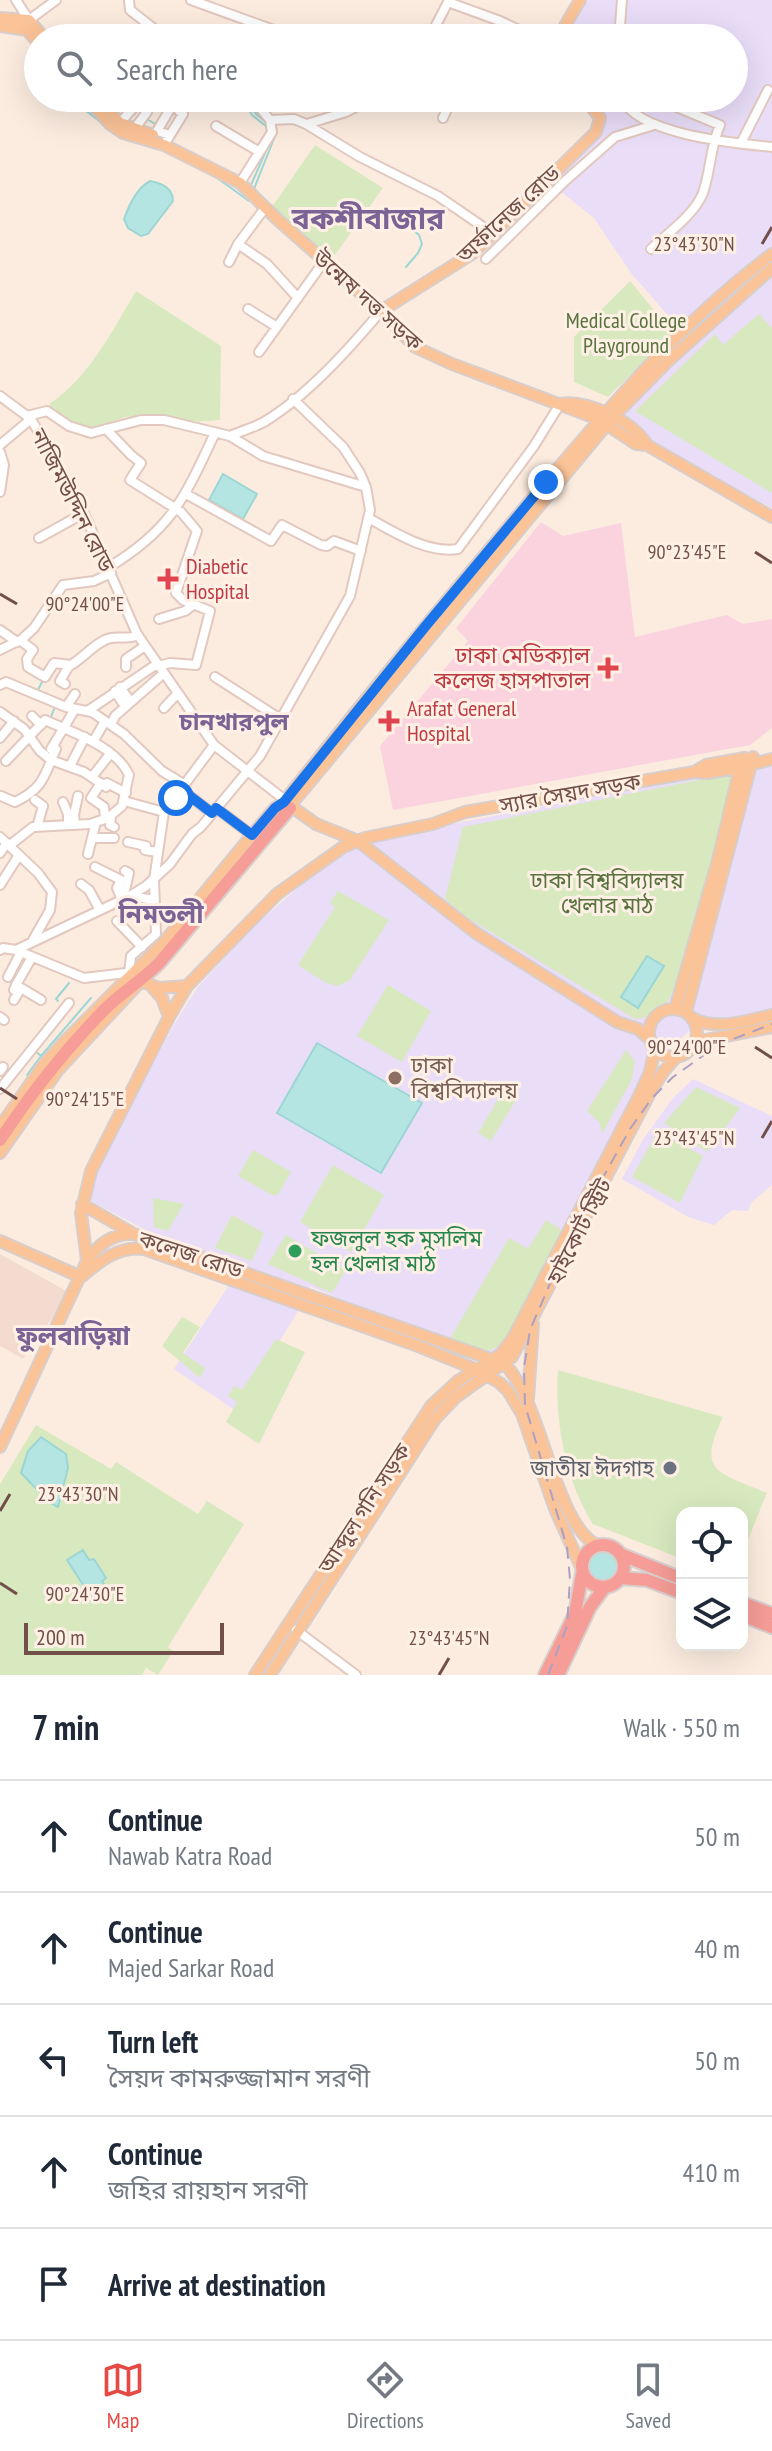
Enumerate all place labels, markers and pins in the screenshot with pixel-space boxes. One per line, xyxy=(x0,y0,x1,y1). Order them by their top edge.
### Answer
place label: Diabetic Hospital xyxy=(186,552,250,605)
marker: Diabetic Hospital xyxy=(157,568,179,590)
place label: ঢাকা মেডিক্যাল কলেজ হাসপাতাল xyxy=(433,641,591,694)
marker: ঢাকা মেডিক্যাল কলেজ হাসপাতাল xyxy=(597,657,619,679)
place label: Arafat General Hospital xyxy=(407,694,517,747)
marker: Arafat General Hospital xyxy=(378,710,400,732)
place label: ঢাকা বিশ্ববিদ্যালয় xyxy=(410,1051,518,1104)
marker: ঢাকা বিশ্ববিদ্যালয় xyxy=(386,1069,404,1087)
place label: ফজলুল হক মুসলিম হল খেলার মাঠ xyxy=(310,1224,482,1277)
marker: ফজলুল হক মুসলিম হল খেলার মাঠ xyxy=(286,1242,304,1260)
place label: জাতীয় ঈদগাহ xyxy=(529,1454,654,1482)
marker: জাতীয় ঈদগাহ xyxy=(661,1459,679,1477)

